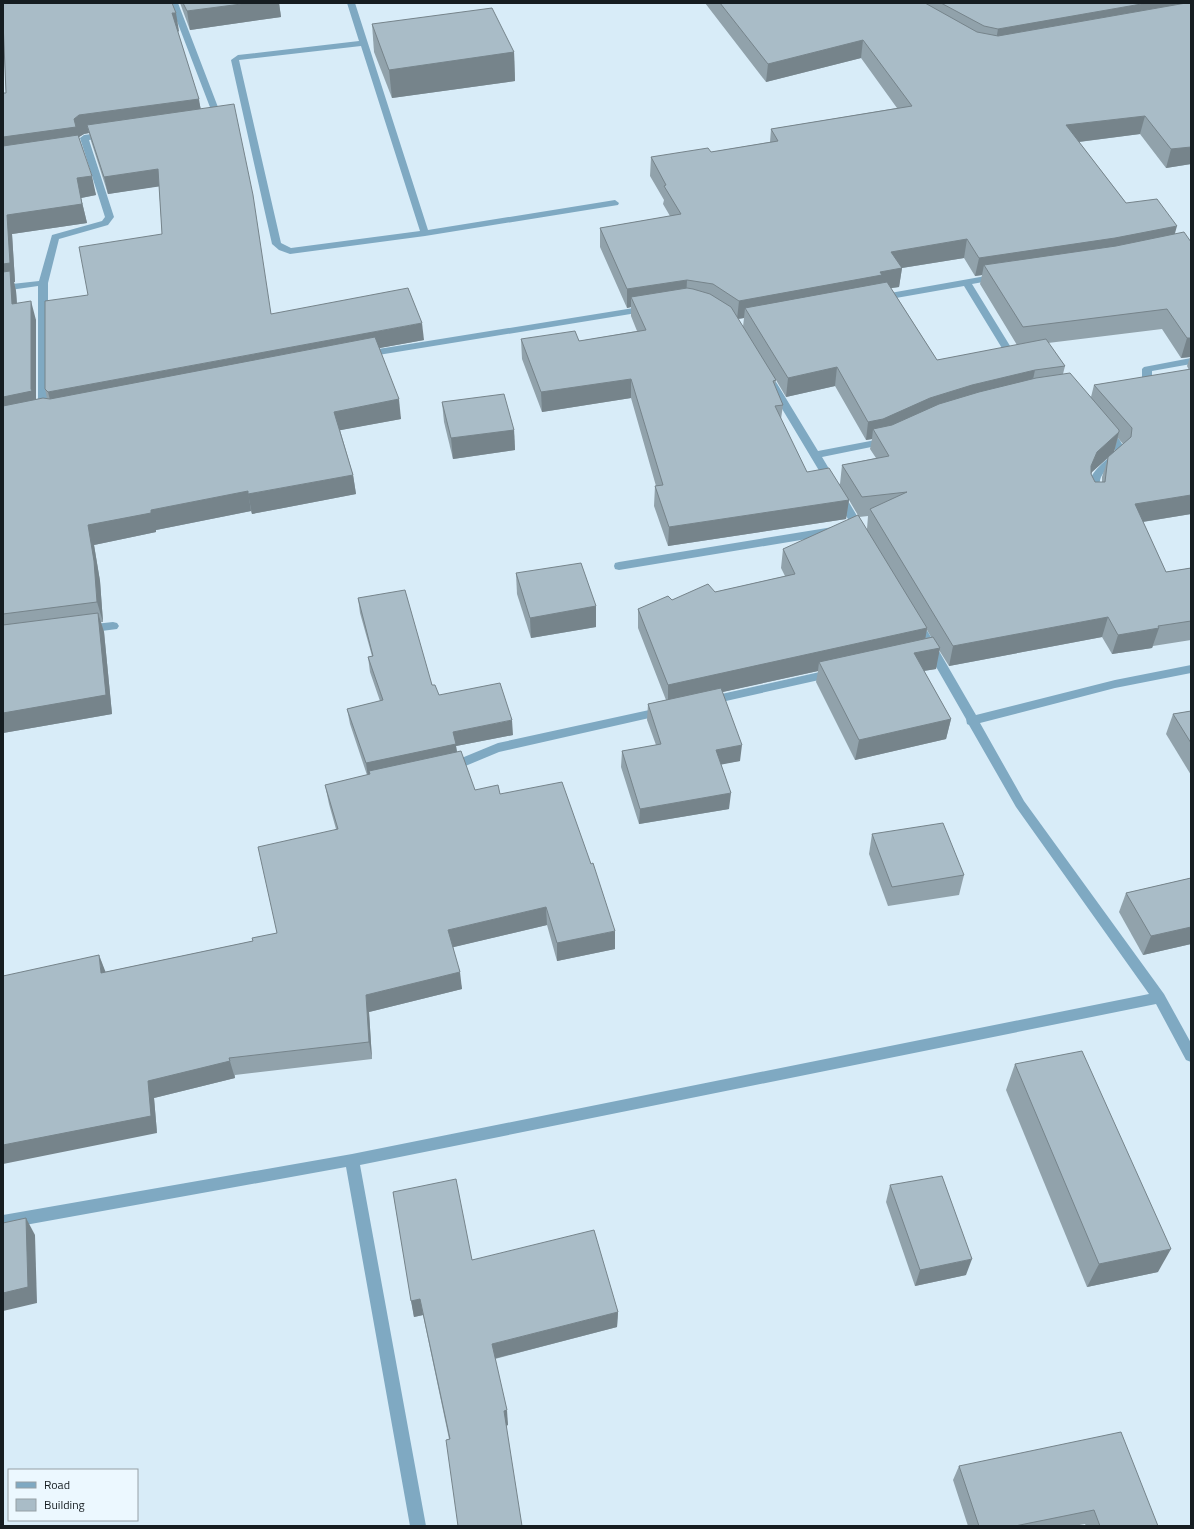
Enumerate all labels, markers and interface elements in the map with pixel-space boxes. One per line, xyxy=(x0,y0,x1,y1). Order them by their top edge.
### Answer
legend xyxy=(8,1469,138,1521)
text: Road xyxy=(44,1475,70,1494)
text: Building xyxy=(44,1495,85,1514)

